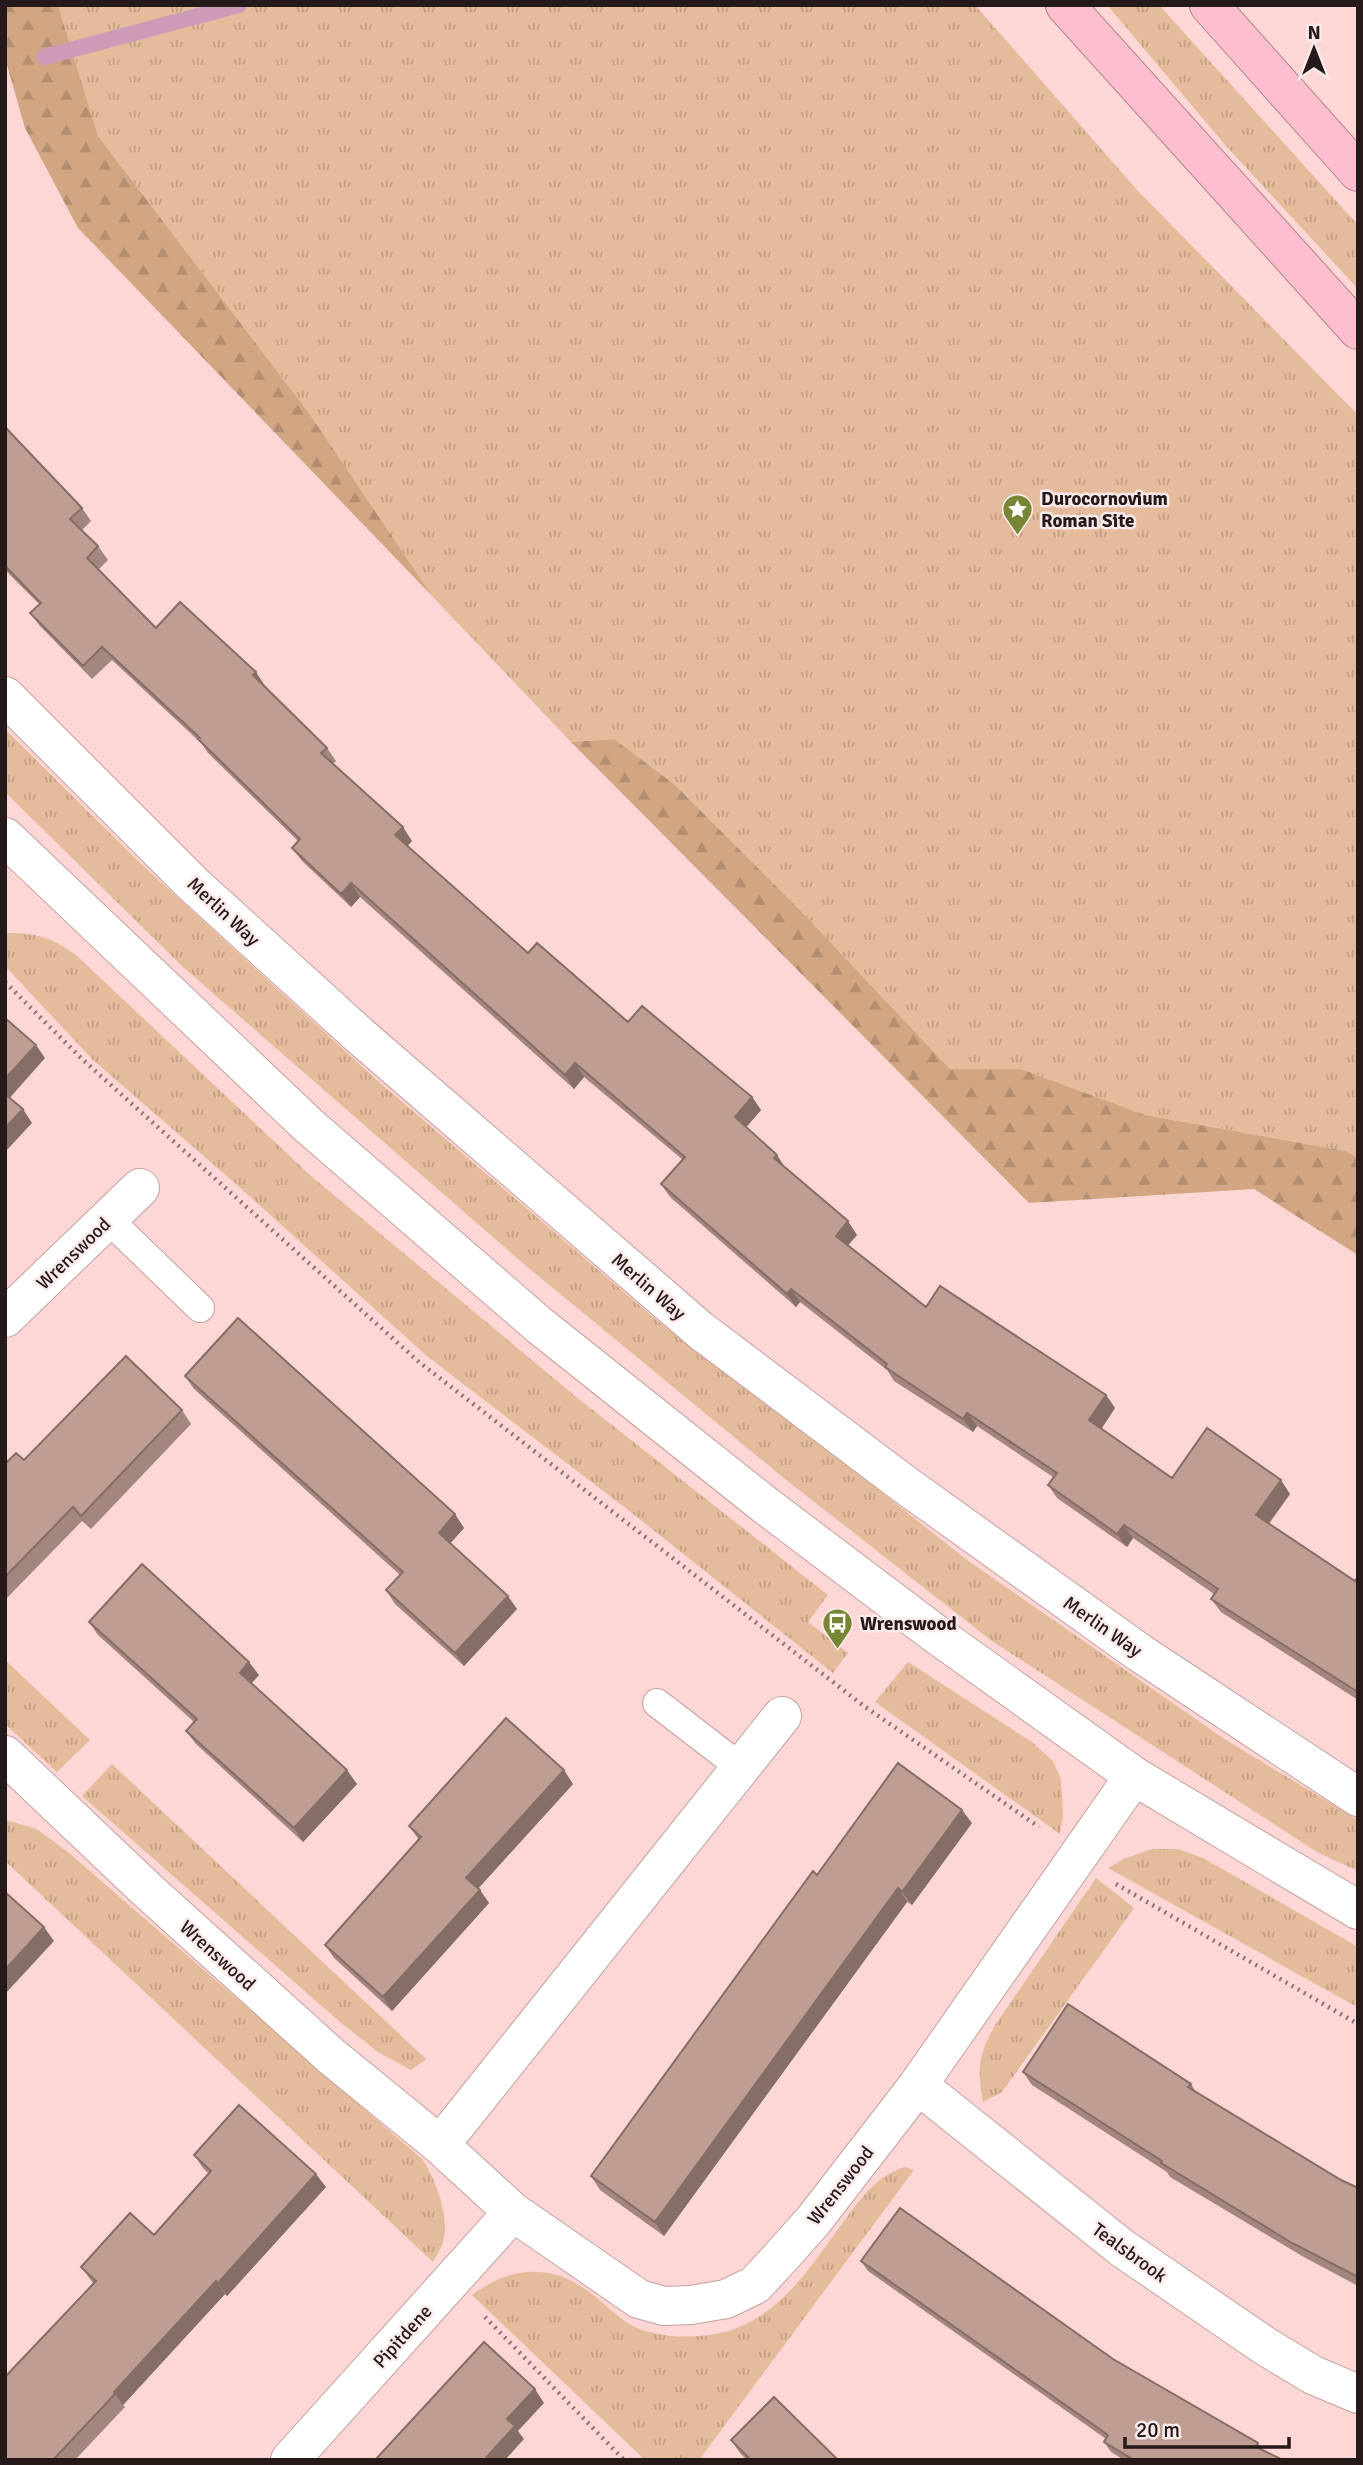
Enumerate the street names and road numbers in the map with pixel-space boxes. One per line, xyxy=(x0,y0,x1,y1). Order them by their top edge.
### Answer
street label: Merlin Way xyxy=(182,872,265,952)
street label: Wrenswood xyxy=(32,1212,116,1295)
street label: Merlin Way xyxy=(606,1248,691,1326)
street label: Merlin Way xyxy=(1058,1591,1147,1663)
street label: Wrenswood xyxy=(174,1915,260,1996)
street label: Wrenswood xyxy=(802,2141,879,2230)
street label: Tealsbrook xyxy=(1087,2218,1172,2288)
street label: Pipitdene xyxy=(368,2300,437,2373)

